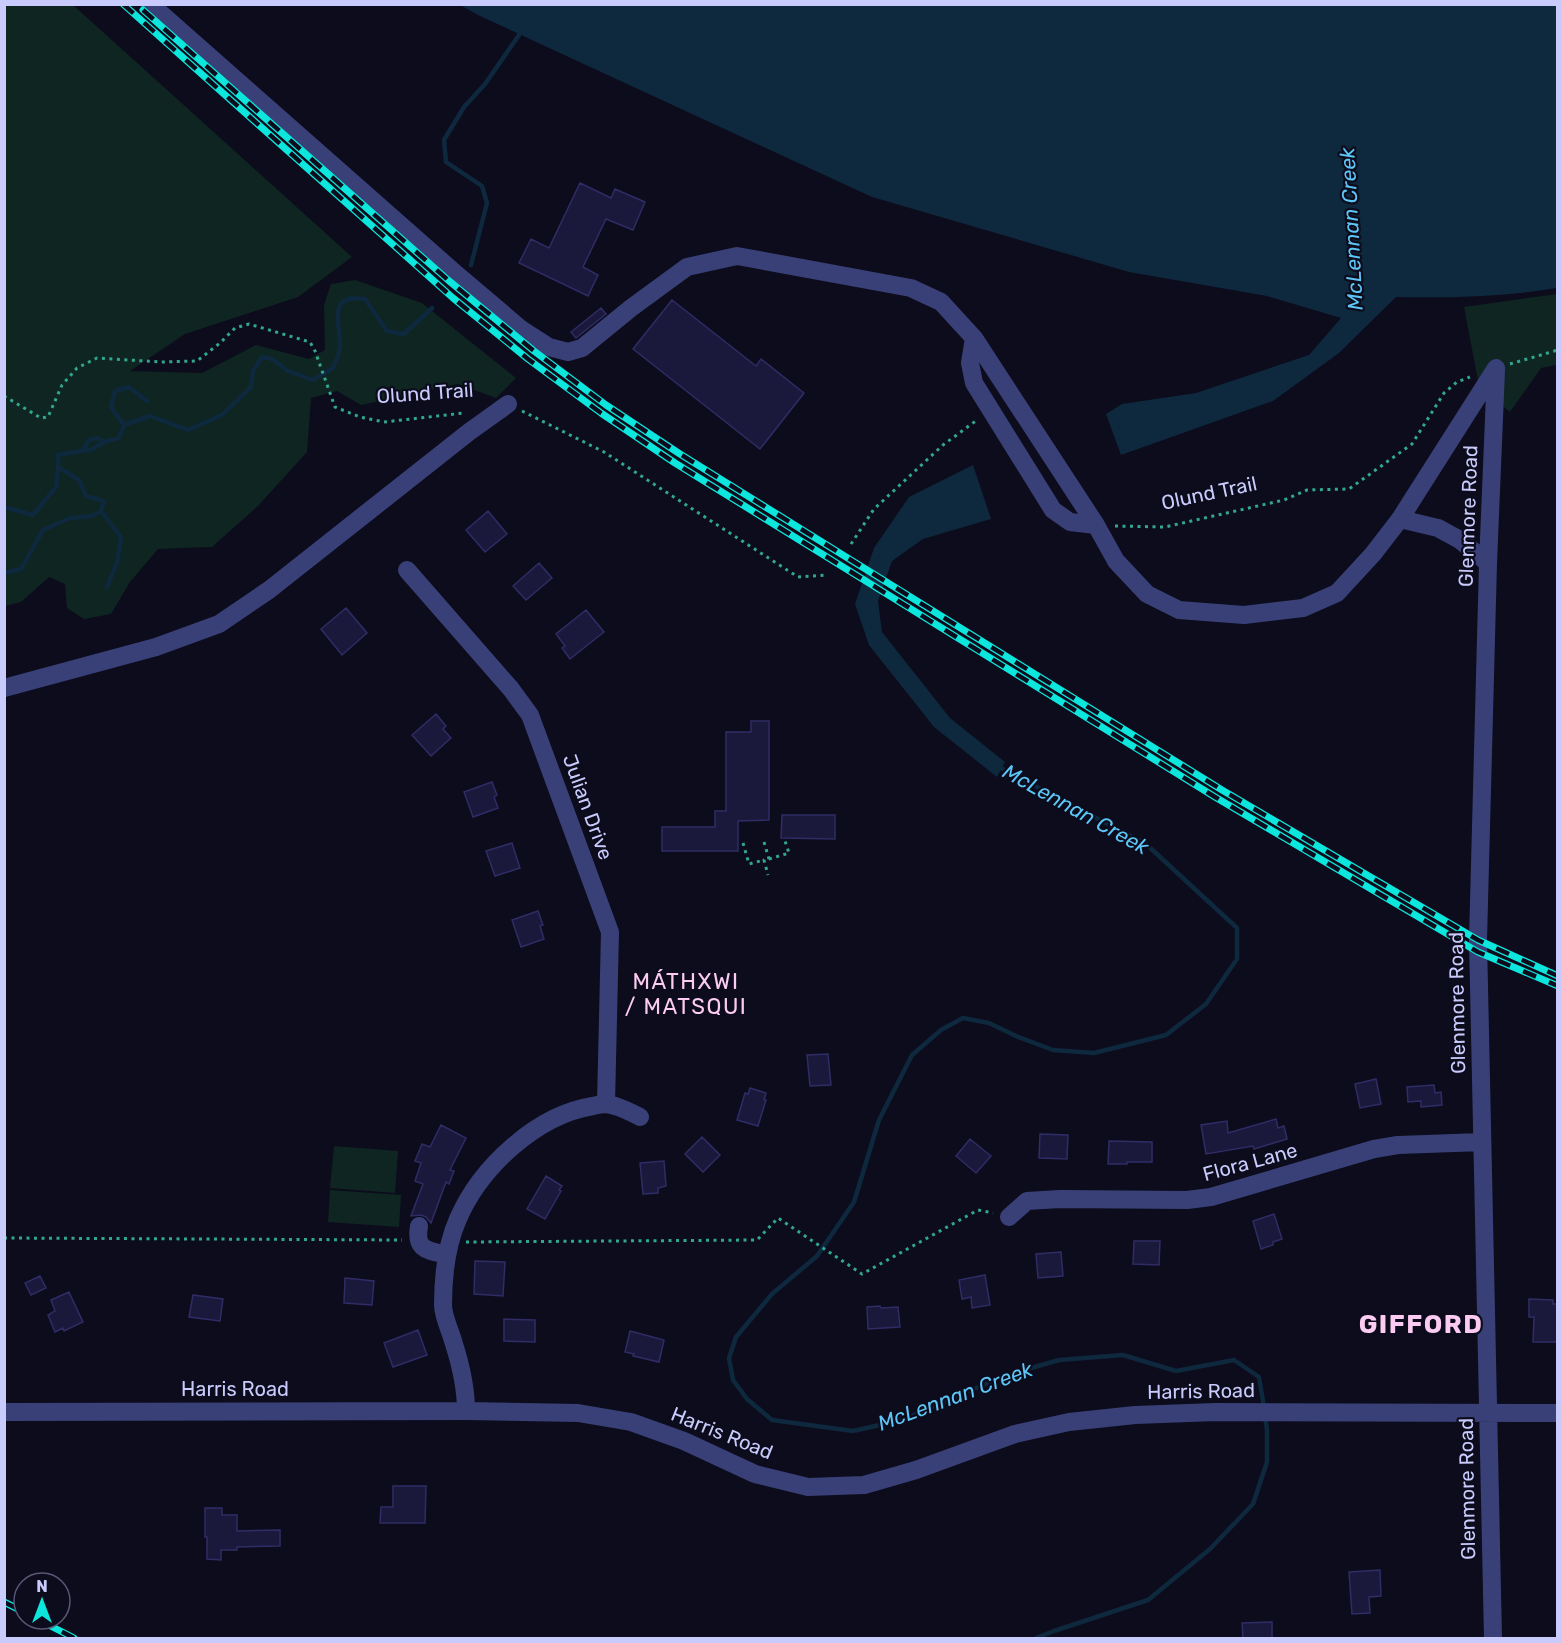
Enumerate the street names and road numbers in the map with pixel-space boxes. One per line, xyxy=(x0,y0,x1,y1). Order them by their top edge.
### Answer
street label: Olund Trail xyxy=(376,378,474,408)
street label: Glenmore Road xyxy=(1454,445,1482,587)
street label: Olund Trail xyxy=(1159,471,1259,515)
street label: Julian Drive xyxy=(558,751,618,863)
street label: Glenmore Road xyxy=(1444,932,1470,1074)
street label: Flora Lane xyxy=(1200,1138,1300,1186)
street label: Harris Road xyxy=(181,1377,289,1401)
street label: Harris Road xyxy=(1147,1378,1255,1404)
street label: Harris Road xyxy=(668,1402,776,1464)
street label: Glenmore Road xyxy=(1454,1418,1480,1560)

